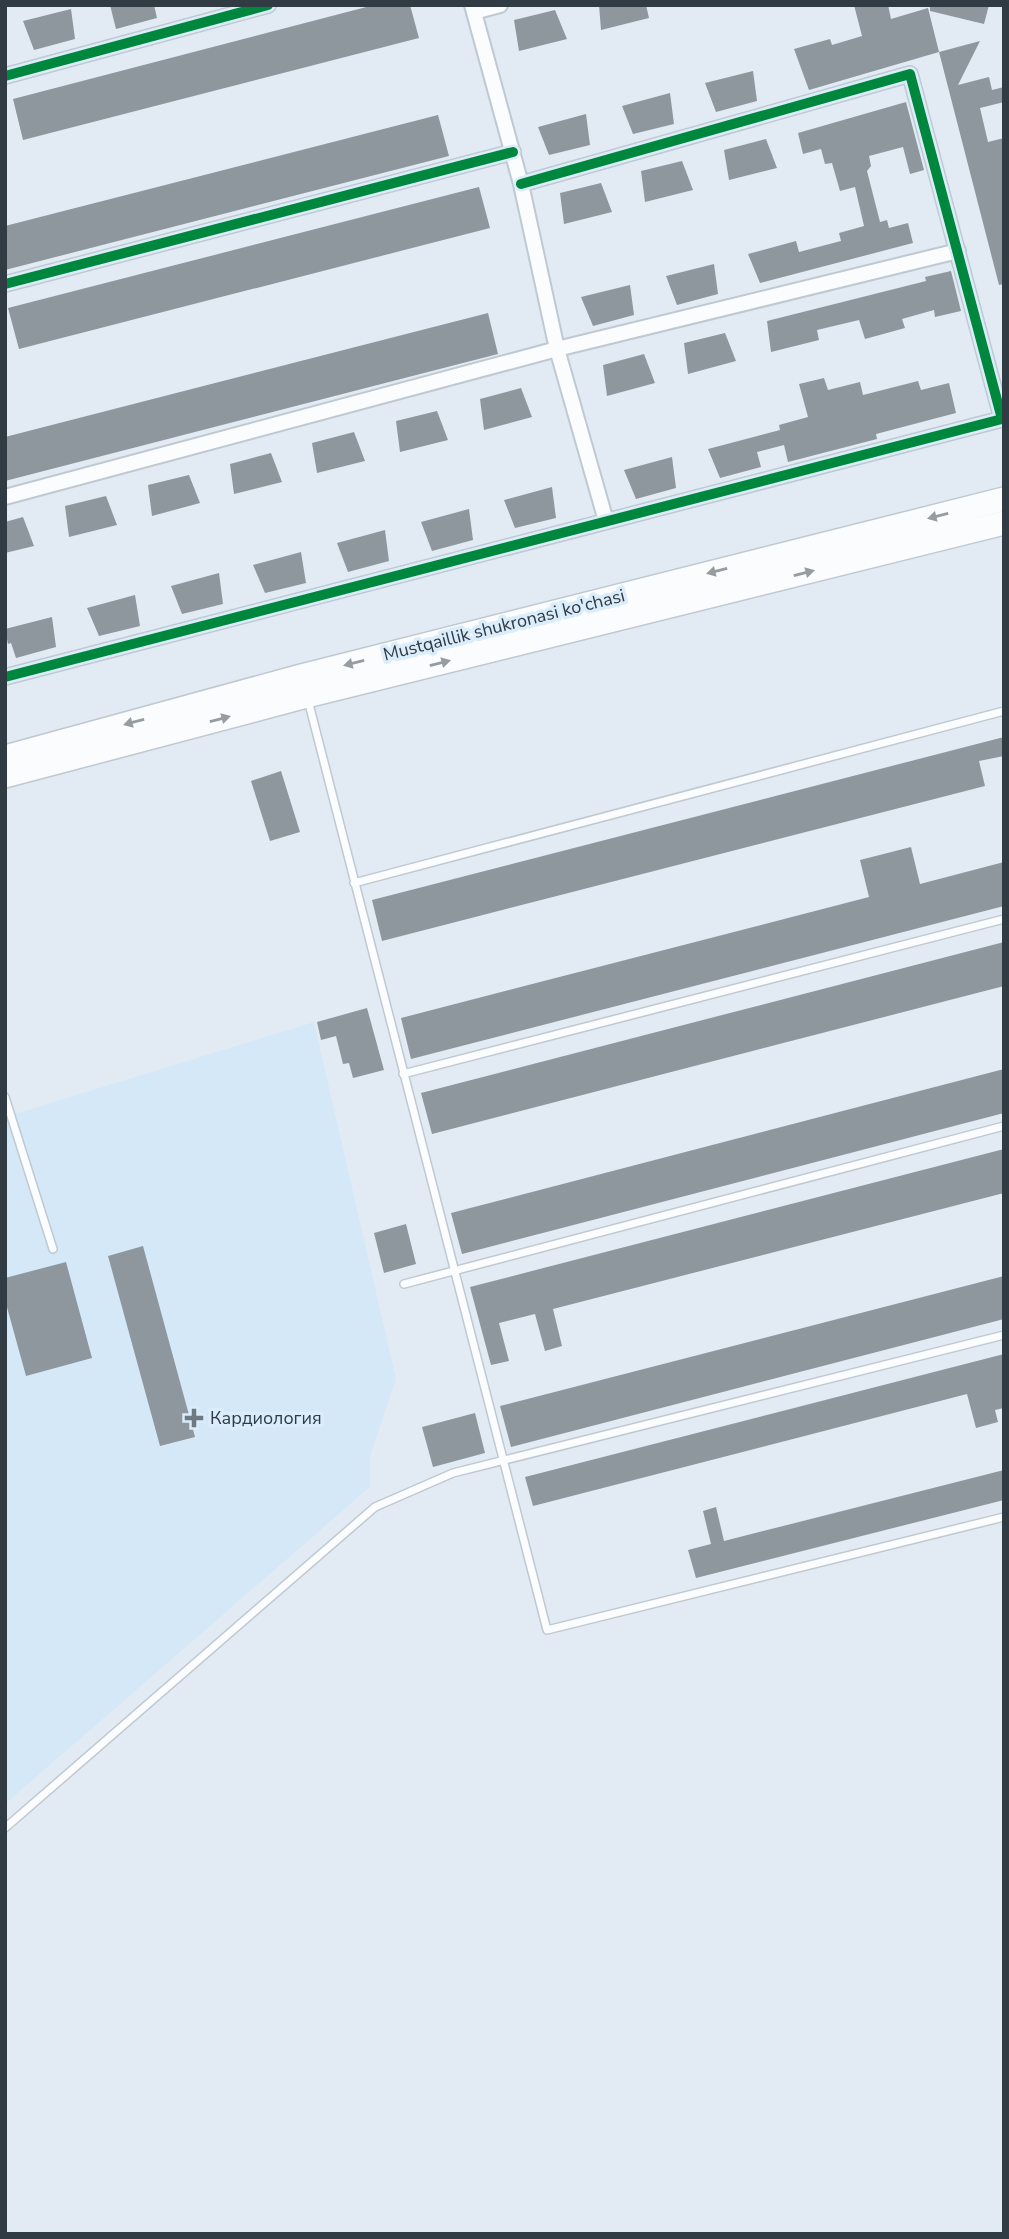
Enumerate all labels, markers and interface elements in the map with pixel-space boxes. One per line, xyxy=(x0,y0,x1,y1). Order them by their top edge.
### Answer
one-way arrow xyxy=(926,511,948,522)
one-way arrow xyxy=(706,566,728,577)
one-way arrow xyxy=(793,567,815,578)
street label: Mustqaillik shukronasi ko'chasi xyxy=(381,583,627,667)
one-way arrow xyxy=(429,657,451,668)
one-way arrow xyxy=(343,658,365,669)
one-way arrow xyxy=(210,714,231,724)
one-way arrow xyxy=(123,717,144,727)
place label: Кардиология xyxy=(210,1406,322,1430)
marker: Кардиология xyxy=(184,1408,204,1428)

